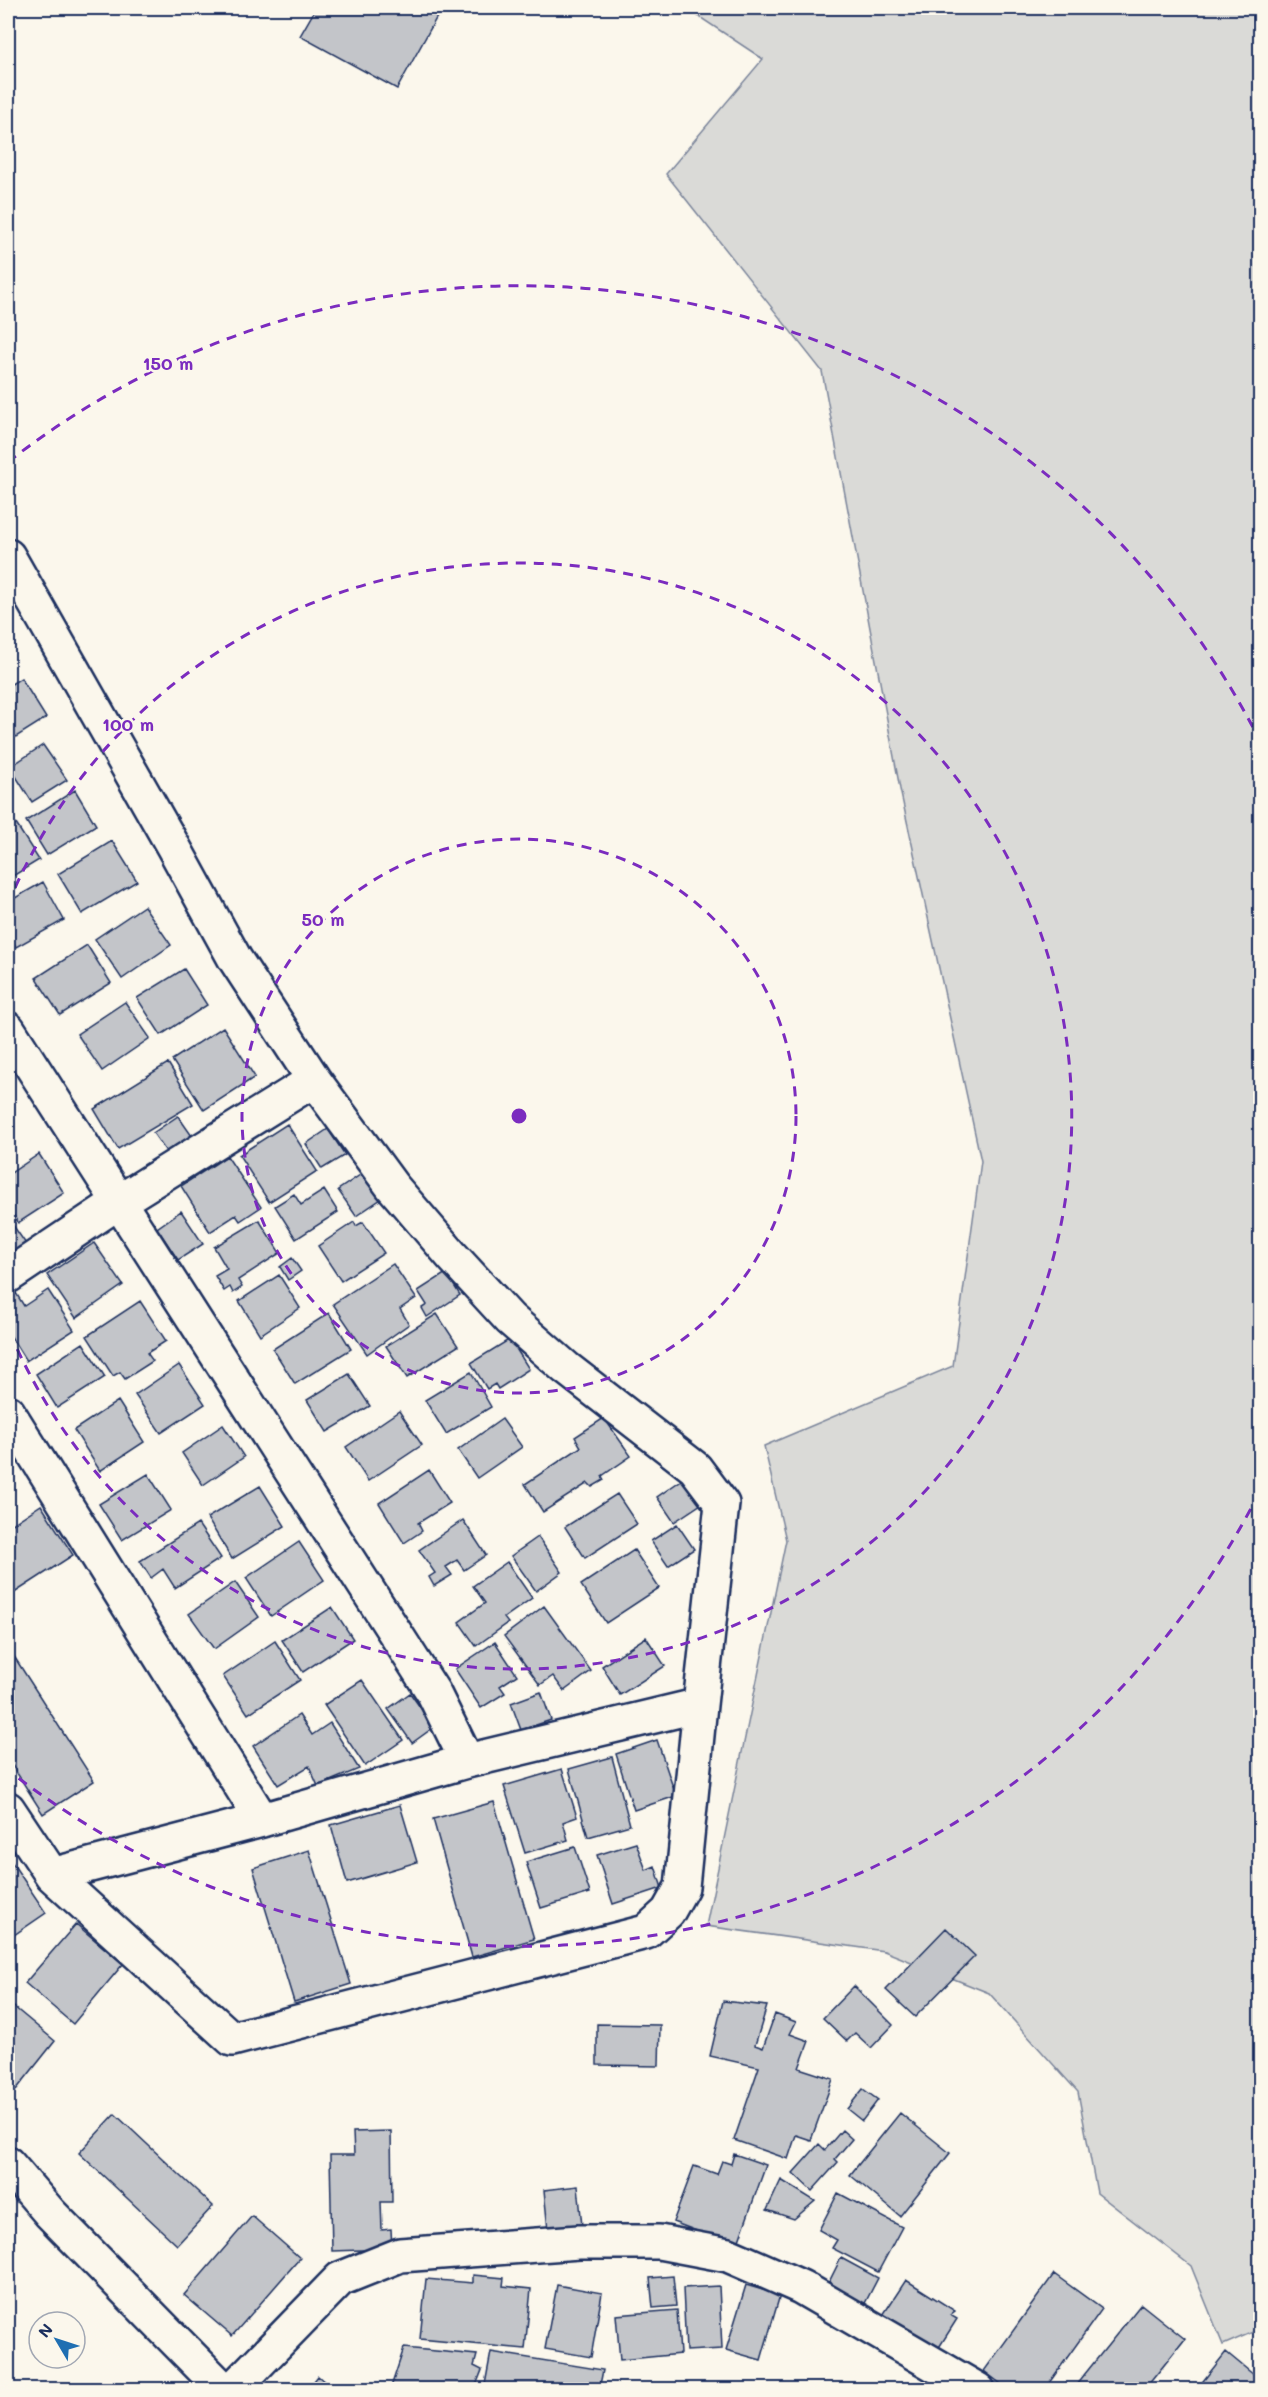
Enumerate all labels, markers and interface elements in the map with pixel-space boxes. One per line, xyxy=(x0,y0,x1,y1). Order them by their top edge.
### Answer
text: 150 m xyxy=(143,351,193,375)
text: 100 m xyxy=(102,712,154,736)
text: 50 m xyxy=(302,907,344,931)
centre of rings xyxy=(509,1106,529,1126)
north arrow xyxy=(27,2310,87,2370)
text: N xyxy=(33,2319,57,2342)

